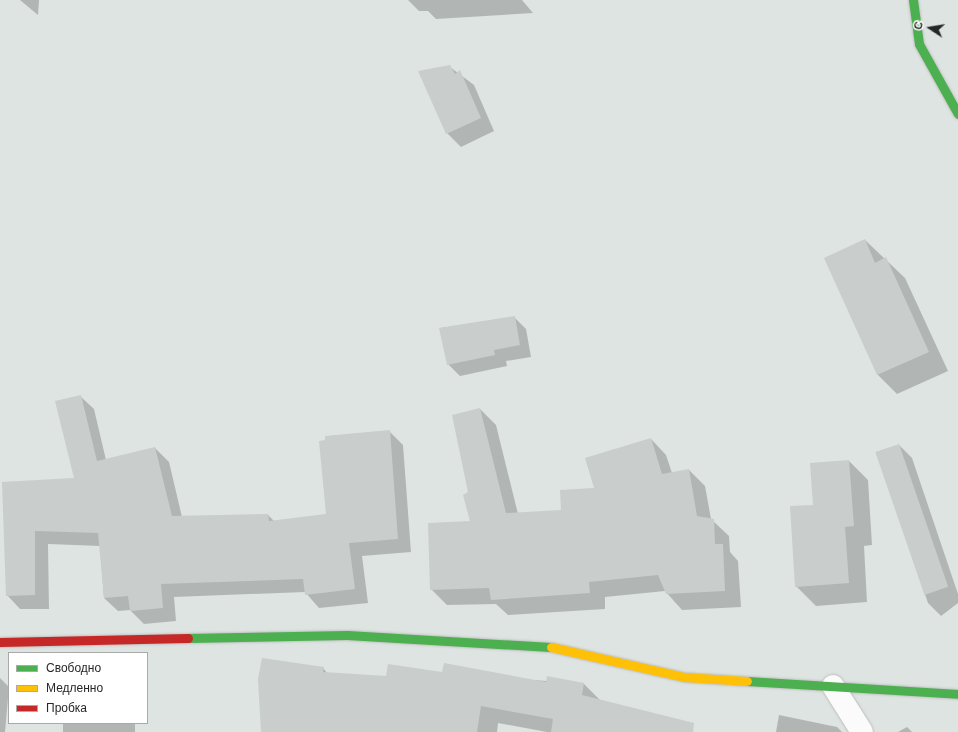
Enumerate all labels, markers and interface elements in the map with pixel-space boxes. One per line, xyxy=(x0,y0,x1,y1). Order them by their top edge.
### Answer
north arrow xyxy=(910,8,950,48)
text: С xyxy=(912,20,925,31)
legend xyxy=(8,652,148,724)
text: Свободно xyxy=(46,661,101,675)
text: Медленно xyxy=(46,681,103,695)
text: Пробка xyxy=(46,701,87,715)

